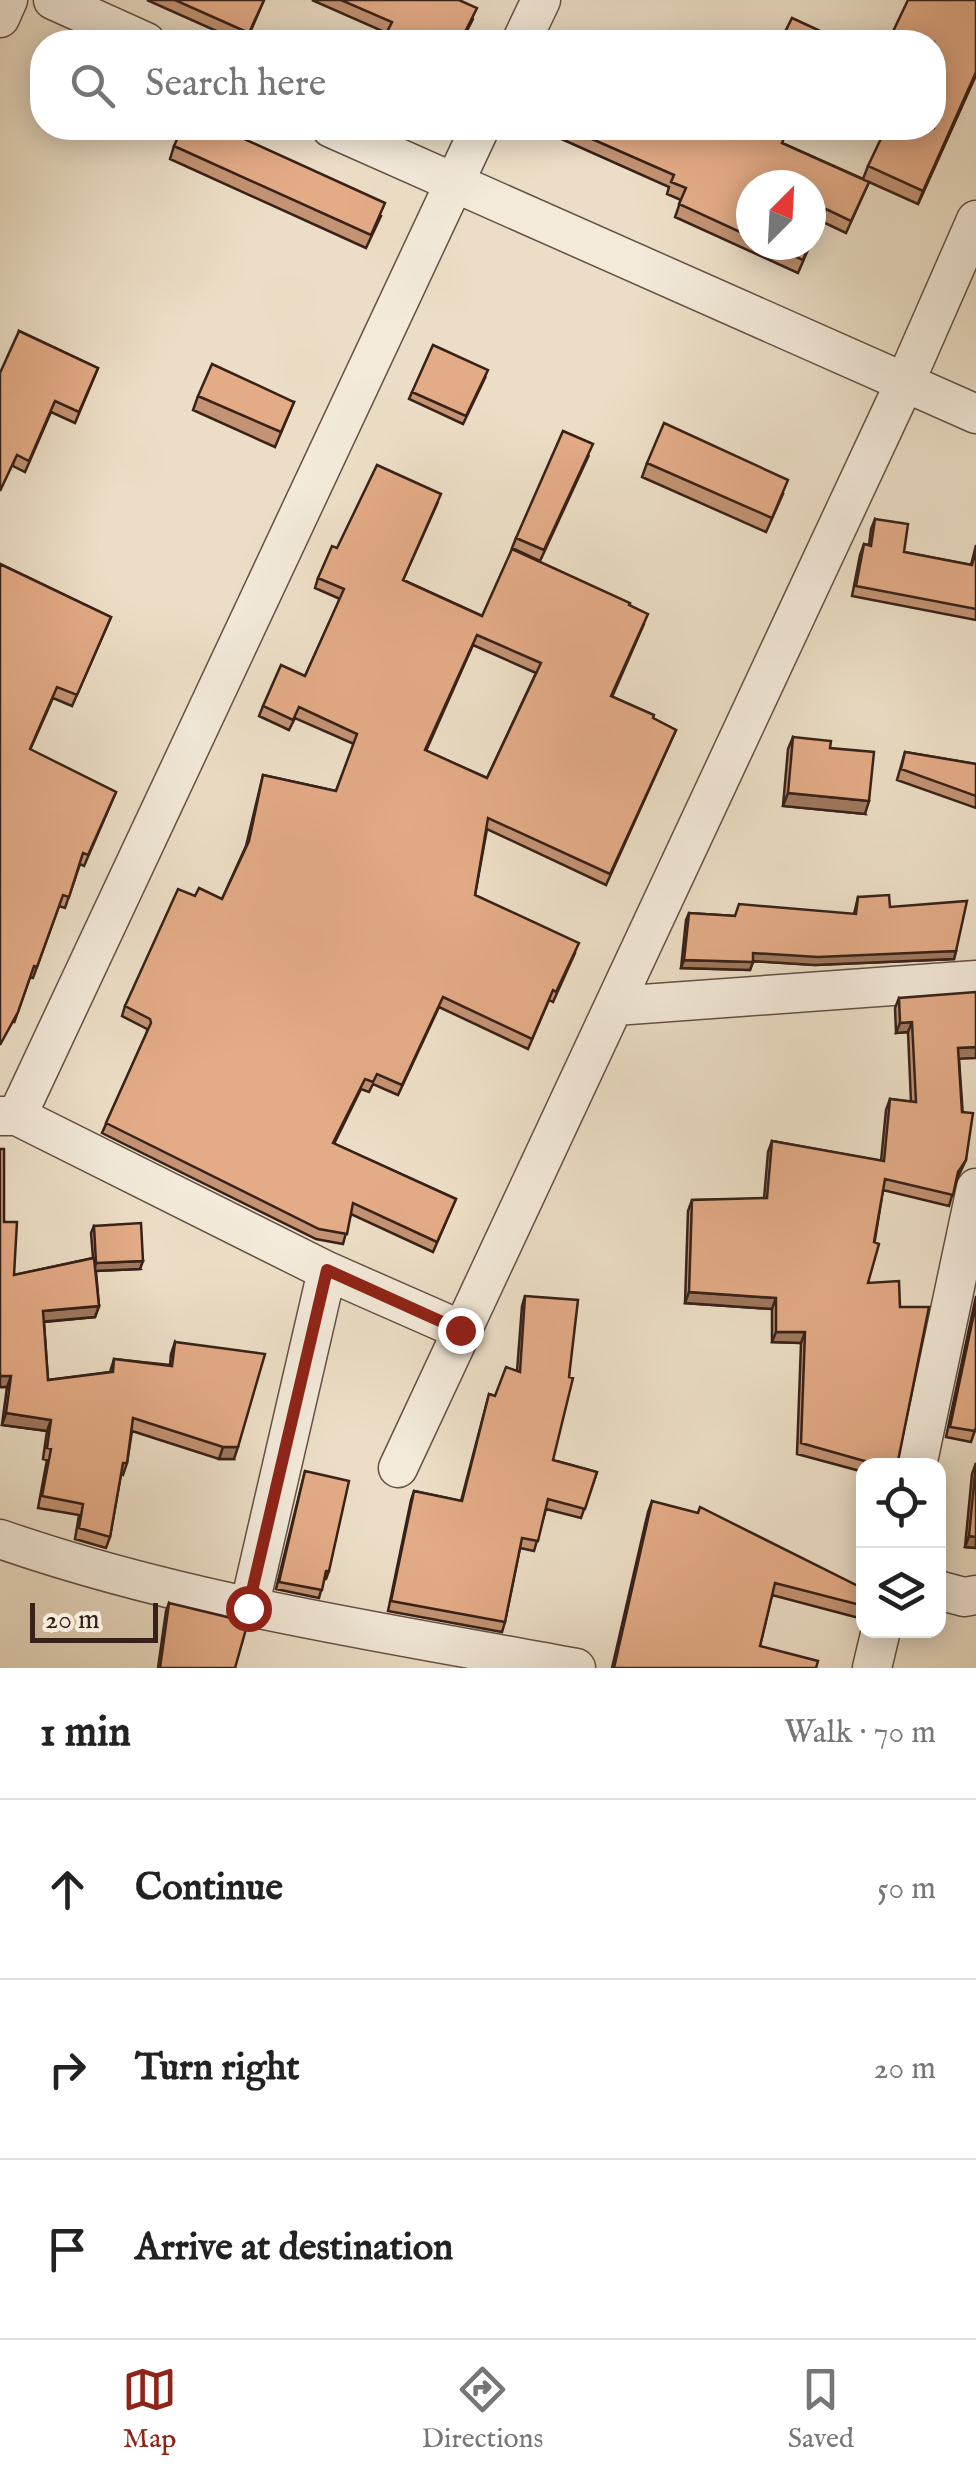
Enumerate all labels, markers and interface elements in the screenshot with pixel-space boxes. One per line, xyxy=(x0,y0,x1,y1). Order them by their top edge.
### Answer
search box xyxy=(30,30,946,140)
icon: search xyxy=(65,58,120,113)
text: Search here xyxy=(145,61,326,109)
north arrow xyxy=(736,170,826,260)
route end xyxy=(438,1308,484,1354)
map controls xyxy=(856,1458,946,1638)
button: locate xyxy=(856,1458,946,1548)
button: layers xyxy=(856,1548,946,1638)
route start xyxy=(226,1586,272,1632)
scale bar xyxy=(30,1598,158,1642)
text: 20 m xyxy=(45,1603,100,1638)
text: 1 min xyxy=(40,1707,131,1760)
text: Walk · 70 m xyxy=(784,1713,936,1754)
icon: ahead xyxy=(40,1862,95,1917)
text: Continue xyxy=(135,1865,283,1913)
text: 50 m xyxy=(877,1869,936,1910)
icon: right xyxy=(40,2042,95,2097)
text: Turn right xyxy=(135,2045,299,2093)
text: 20 m xyxy=(874,2049,936,2090)
icon: arrive xyxy=(40,2222,95,2277)
text: Arrive at destination xyxy=(135,2225,453,2273)
tab: Map xyxy=(122,2362,177,2457)
tab: Directions xyxy=(421,2362,543,2457)
tab: Saved xyxy=(788,2362,854,2457)

